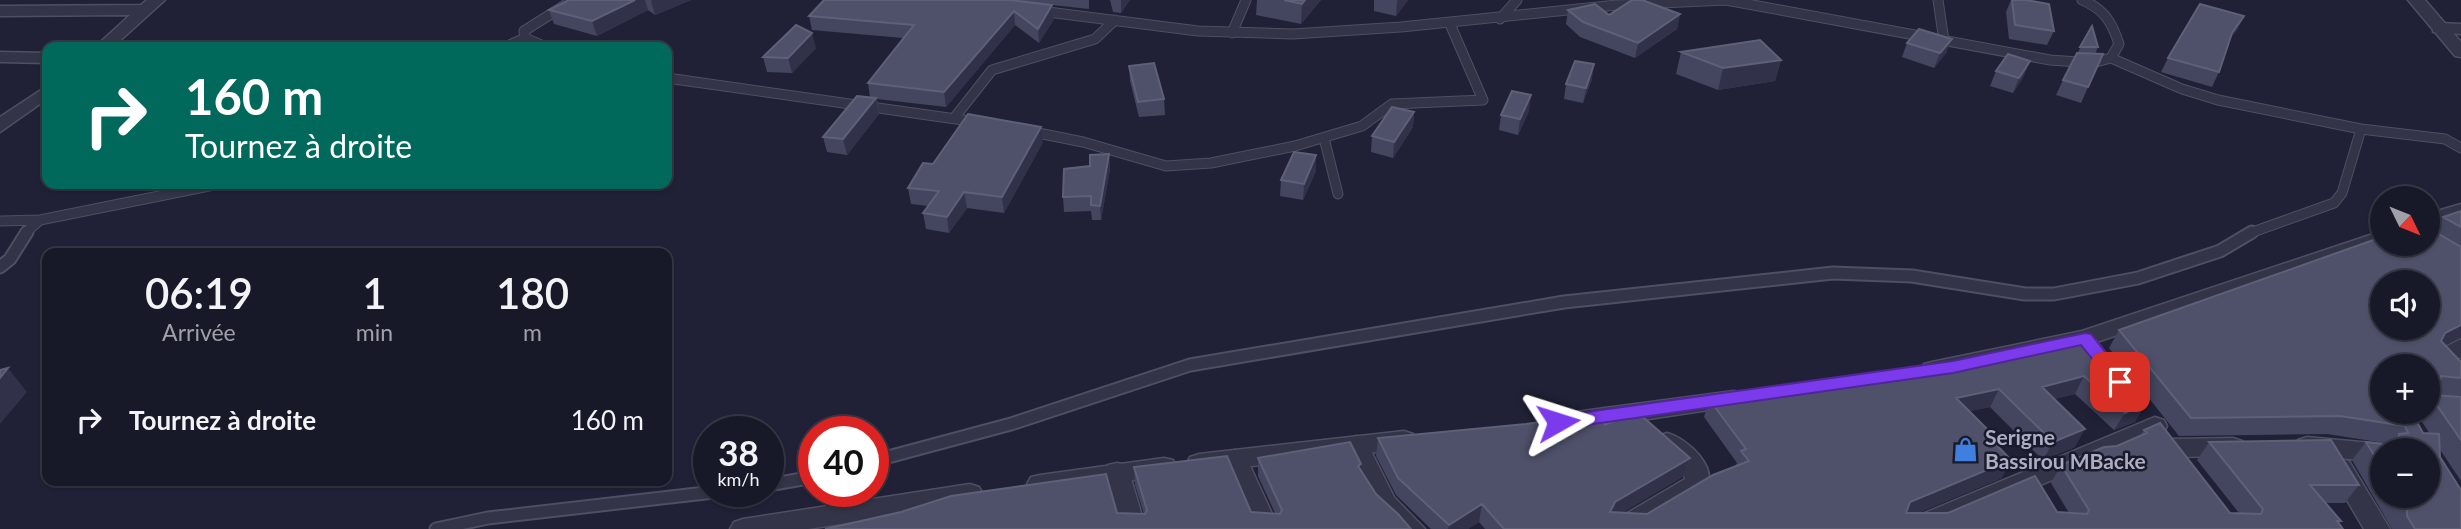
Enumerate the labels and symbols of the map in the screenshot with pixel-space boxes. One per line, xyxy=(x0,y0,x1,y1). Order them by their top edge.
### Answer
north arrow xyxy=(2370,186,2440,256)
pin xyxy=(2090,352,2150,412)
position arrow xyxy=(1521,385,1595,459)
speed limit sign: 40 xyxy=(798,416,889,507)
place label: Serigne Bassirou MBacke xyxy=(1985,424,2146,473)
shop icon: Serigne Bassirou MBacke xyxy=(1951,436,1979,464)

